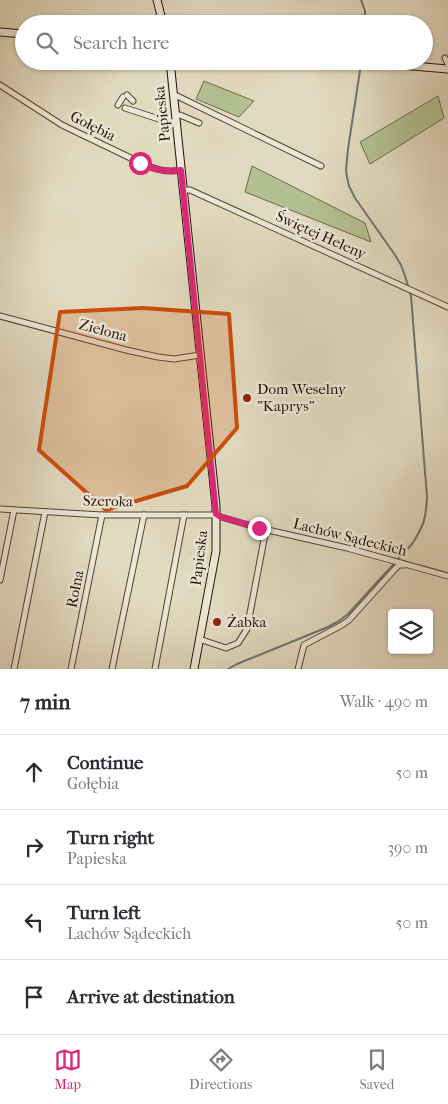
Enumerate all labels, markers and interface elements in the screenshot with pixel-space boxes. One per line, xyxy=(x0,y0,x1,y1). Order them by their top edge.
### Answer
search box xyxy=(15,15,433,70)
icon: search xyxy=(33,29,61,57)
text: Search here xyxy=(73,32,169,54)
street label: Papieska xyxy=(150,84,174,143)
street label: Gołębia xyxy=(67,107,120,146)
route start xyxy=(129,152,152,175)
street label: Świętej Heleny xyxy=(273,207,370,263)
street label: Zielona xyxy=(77,315,130,345)
place label: Dom Weselny "Kaprys" xyxy=(257,380,347,415)
marker: Dom Weselny "Kaprys" xyxy=(241,392,253,404)
street label: Szeroka xyxy=(83,492,134,510)
street label: Lachów Sądeckich xyxy=(291,514,409,560)
route end xyxy=(248,517,271,540)
street label: Papieska xyxy=(187,528,211,587)
street label: Rolna xyxy=(63,568,88,609)
map controls xyxy=(388,609,433,654)
button: layers xyxy=(388,609,433,654)
place label: Żabka xyxy=(227,613,268,631)
marker: Żabka xyxy=(211,616,223,628)
text: 7 min xyxy=(20,690,71,714)
text: Walk · 490 m xyxy=(340,692,428,711)
text: Continue xyxy=(67,752,143,774)
icon: ahead xyxy=(20,758,48,786)
text: 50 m xyxy=(396,763,428,782)
text: Gołębia xyxy=(67,774,119,793)
text: Turn right xyxy=(67,827,154,849)
icon: right xyxy=(20,833,48,861)
text: 390 m xyxy=(387,838,428,857)
text: Papieska xyxy=(67,849,127,868)
text: Turn left xyxy=(67,902,141,924)
icon: left xyxy=(20,908,48,936)
text: 50 m xyxy=(396,913,428,932)
text: Lachów Sądeckich xyxy=(67,924,191,943)
icon: arrive xyxy=(20,983,48,1011)
text: Arrive at destination xyxy=(67,986,235,1008)
tab: Map xyxy=(54,1046,82,1093)
tab: Directions xyxy=(189,1046,252,1093)
tab: Saved xyxy=(360,1046,394,1093)

